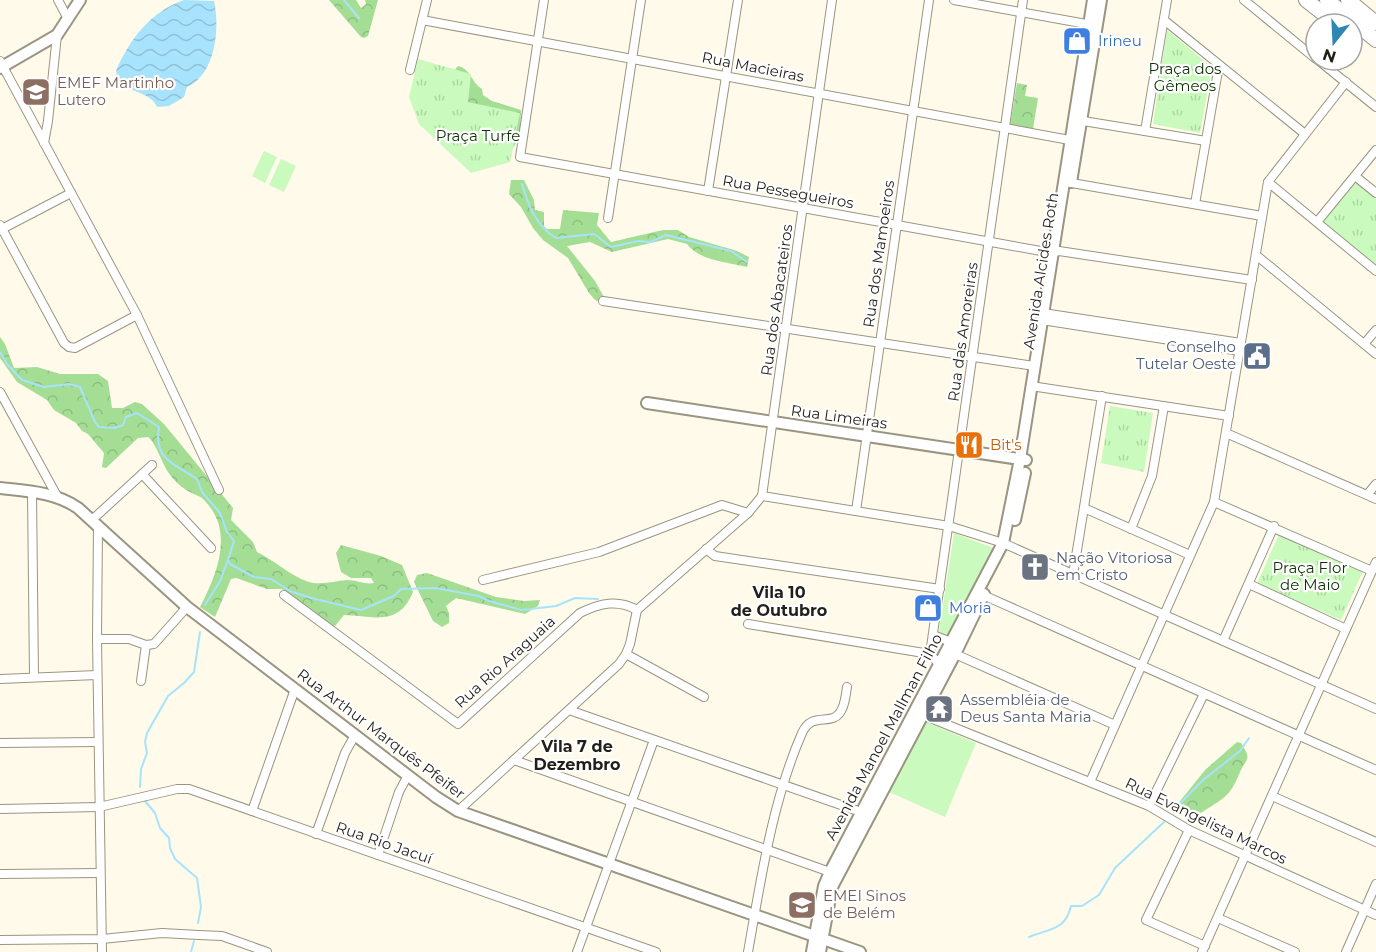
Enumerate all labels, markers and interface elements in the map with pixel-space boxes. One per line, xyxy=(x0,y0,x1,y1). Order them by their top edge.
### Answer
north arrow xyxy=(1304,12,1364,72)
shop icon: Irineu xyxy=(1061,25,1093,57)
place label: Irineu xyxy=(1098,31,1142,50)
text: N xyxy=(1320,45,1339,67)
street label: Rua Macieiras xyxy=(700,47,806,86)
park label: Praça dos Gêmeos xyxy=(1149,59,1221,95)
place label: EMEF Martinho Lutero xyxy=(57,73,174,109)
school or university icon: EMEF Martinho Lutero xyxy=(20,76,52,108)
park label: Praça Turfe xyxy=(436,126,520,145)
street label: Rua Pessegueiros xyxy=(721,171,855,212)
street label: Rua dos Mamoeiros xyxy=(859,179,898,329)
street label: Avenida Alcides Roth xyxy=(1019,191,1062,351)
street label: Rua dos Abacateiros xyxy=(756,223,797,377)
street label: Rua das Amoreiras xyxy=(943,261,982,403)
place label: Conselho Tutelar Oeste xyxy=(1136,337,1236,373)
public building icon: Conselho Tutelar Oeste xyxy=(1241,340,1273,372)
street label: Rua Limeiras xyxy=(790,400,889,433)
restaurant icon: Bit's xyxy=(953,429,985,461)
place label: Bit's xyxy=(990,435,1022,454)
place label: Nação Vitoriosa em Cristo xyxy=(1056,548,1173,584)
church icon: Nação Vitoriosa em Cristo xyxy=(1019,551,1051,583)
park label: Praça Flor de Maio xyxy=(1273,558,1347,594)
district label: Vila 10 de Outubro xyxy=(731,583,827,620)
shop icon: Moria xyxy=(912,592,944,624)
place label: Moria xyxy=(949,598,992,617)
street label: Rua Rio Araguaia xyxy=(450,611,559,712)
street label: Avenida Manoel Mallman Filho xyxy=(821,630,946,843)
street label: Rua Arthur Marquês Pfeifer xyxy=(294,664,469,803)
place label: Assembléia de Deus Santa Maria xyxy=(960,690,1092,726)
temple icon: Assembléia de Deus Santa Maria xyxy=(923,693,955,725)
district label: Vila 7 de Dezembro xyxy=(534,737,620,774)
street label: Rua Evangelista Marcos xyxy=(1122,773,1290,868)
street label: Rua Rio Jacuí xyxy=(333,817,436,868)
place label: EMEI Sinos de Belém xyxy=(823,886,906,922)
school or university icon: EMEI Sinos de Belém xyxy=(786,889,818,921)

